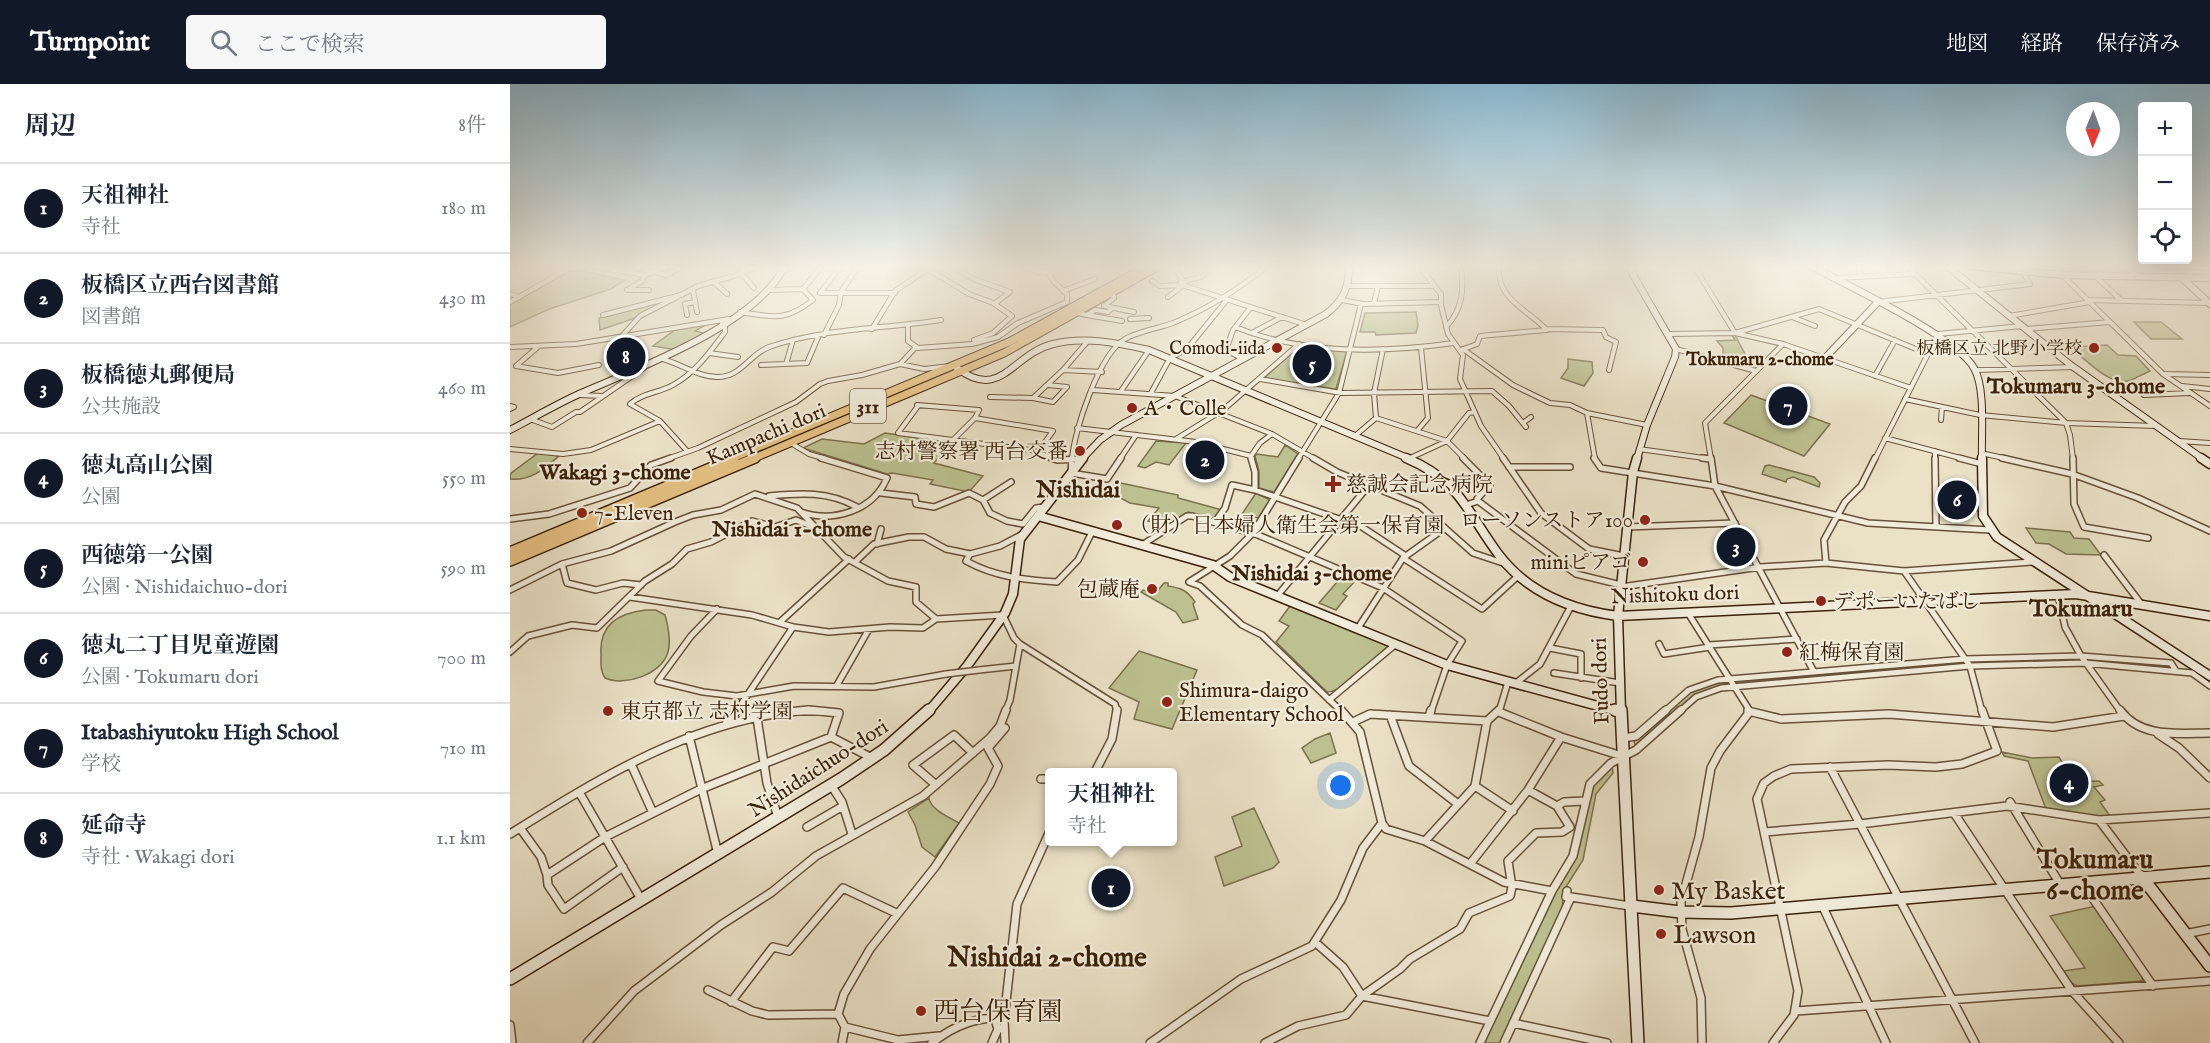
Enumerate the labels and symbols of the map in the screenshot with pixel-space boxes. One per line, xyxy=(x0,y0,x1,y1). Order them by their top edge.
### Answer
north arrow xyxy=(2066,102,2120,156)
pin: 8 xyxy=(606,334,646,380)
place label: Comodi-iida xyxy=(1169,338,1265,361)
place label: 板橋区立 北野小学校 xyxy=(1916,338,2082,361)
marker: Comodi-iida xyxy=(1270,341,1284,355)
marker: 板橋区立 北野小学校 xyxy=(2087,341,2101,355)
pin: 5 xyxy=(1292,342,1332,386)
district label: Tokumaru 2-chome xyxy=(1685,349,1834,372)
district label: Tokumaru 3-chome xyxy=(1986,373,2165,401)
pin: 7 xyxy=(1768,384,1808,428)
road number: 311 xyxy=(850,389,886,423)
place label: A・Colle xyxy=(1143,396,1227,423)
street label: Kampachi dori xyxy=(703,398,830,473)
marker: A・Colle xyxy=(1125,401,1139,415)
pin: 2 xyxy=(1186,438,1224,482)
place label: 志村警察署 西台交番 xyxy=(874,439,1068,466)
marker: 志村警察署 西台交番 xyxy=(1073,444,1087,458)
district label: Wakagi 3-chome xyxy=(538,459,691,487)
place label: 慈誠会記念病院 xyxy=(1346,472,1493,499)
district label: Nishidai xyxy=(1035,475,1121,506)
marker: 慈誠会記念病院 xyxy=(1324,475,1342,493)
pin: 6 xyxy=(1938,478,1976,522)
place label: 7-Eleven xyxy=(594,501,673,528)
marker: 7-Eleven xyxy=(575,506,589,520)
place label: ローソンストア100 xyxy=(1460,508,1633,535)
place label: （財）日本婦人衛生会第一保育園 xyxy=(1129,513,1444,540)
marker: ローソンストア100 xyxy=(1638,513,1652,527)
district label: Nishidai 1-chome xyxy=(711,516,872,544)
marker: （財）日本婦人衛生会第一保育園 xyxy=(1110,518,1124,532)
pin: 3 xyxy=(1716,524,1756,570)
place label: miniピアゴ xyxy=(1530,550,1631,577)
marker: miniピアゴ xyxy=(1636,555,1650,569)
district label: Nishidai 3-chome xyxy=(1231,560,1392,588)
place label: 包蔵庵 xyxy=(1077,577,1140,604)
street label: Nishitoku dori xyxy=(1610,580,1740,611)
marker: 包蔵庵 xyxy=(1145,582,1159,596)
place label: デポーいたばし xyxy=(1833,589,1980,616)
marker: デポーいたばし xyxy=(1814,594,1828,608)
district label: Tokumaru xyxy=(2028,594,2133,625)
street label: Fudo dori xyxy=(1586,637,1617,725)
place label: 紅梅保育園 xyxy=(1799,640,1904,667)
marker: 紅梅保育園 xyxy=(1780,645,1794,659)
place label: Shimura-daigo Elementary School xyxy=(1179,678,1344,729)
marker: Shimura-daigo Elementary School xyxy=(1160,695,1174,709)
place label: 東京都立 志村学園 xyxy=(620,699,793,726)
marker: 東京都立 志村学園 xyxy=(601,704,615,718)
street label: Nishidaichuo-dori xyxy=(744,714,894,824)
pin: 4 xyxy=(2050,760,2088,806)
your location xyxy=(1326,771,1355,800)
district label: Tokumaru 6-chome xyxy=(2036,844,2153,909)
pin: 1 xyxy=(1092,866,1130,910)
place label: My Basket xyxy=(1671,875,1786,908)
marker: My Basket xyxy=(1652,883,1666,897)
place label: Lawson xyxy=(1673,919,1757,952)
marker: Lawson xyxy=(1654,927,1668,941)
district label: Nishidai 2-chome xyxy=(946,942,1147,976)
place label: 西台保育園 xyxy=(933,996,1063,1029)
marker: 西台保育園 xyxy=(914,1004,928,1018)

